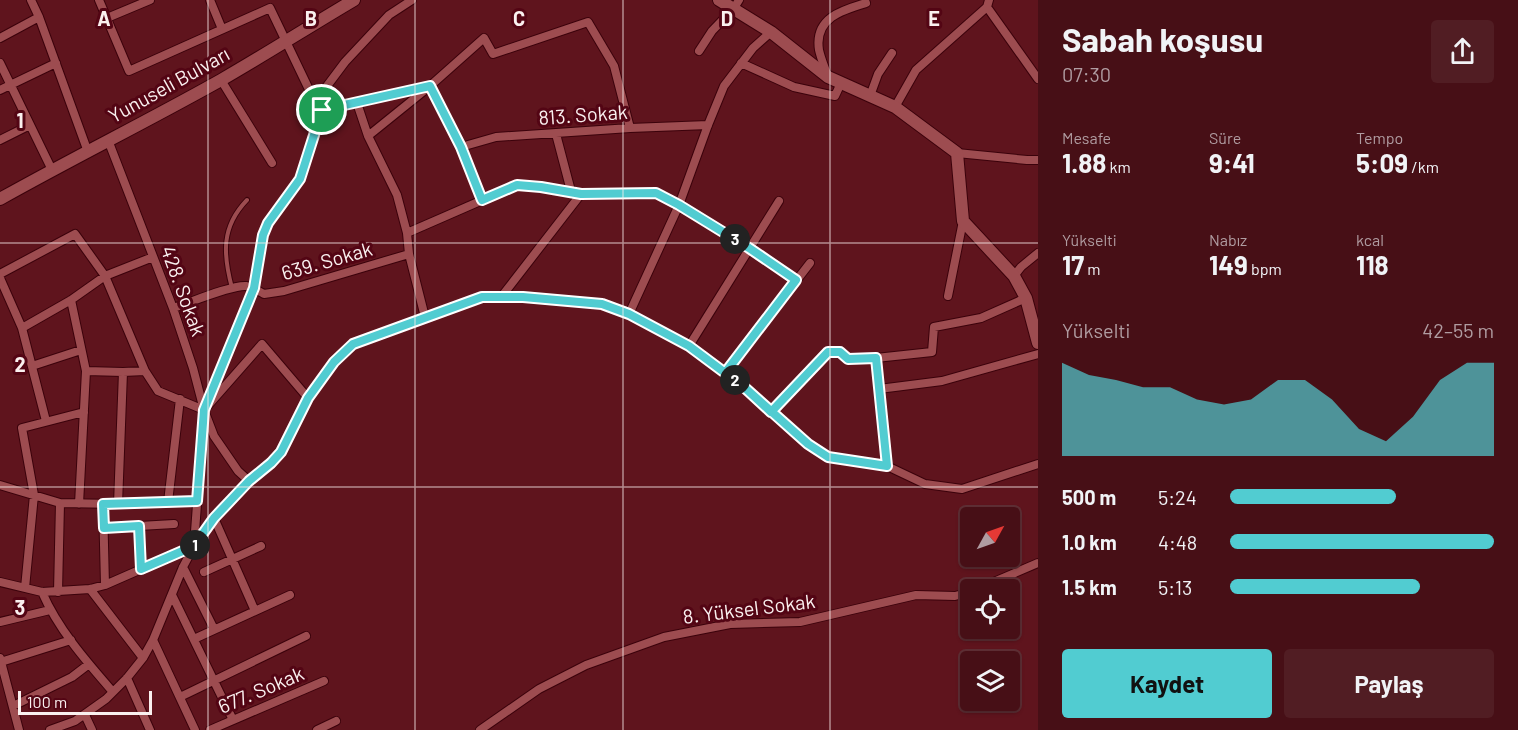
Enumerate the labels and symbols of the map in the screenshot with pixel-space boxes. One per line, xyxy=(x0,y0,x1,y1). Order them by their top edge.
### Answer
text: A xyxy=(97,6,111,30)
text: B xyxy=(305,6,317,30)
text: C xyxy=(513,6,525,30)
text: D xyxy=(721,6,733,30)
text: E xyxy=(928,6,940,30)
street label: Yunuseli Bulvarı xyxy=(104,41,233,127)
pin xyxy=(296,84,347,135)
street label: 813. Sokak xyxy=(538,99,628,129)
text: 1 xyxy=(16,108,24,132)
pin: 3 xyxy=(720,224,750,254)
street label: 639. Sokak xyxy=(279,236,375,284)
street label: 428. Sokak xyxy=(157,242,211,339)
text: 2 xyxy=(14,352,26,376)
pin: 2 xyxy=(720,365,750,395)
north arrow xyxy=(960,507,1020,567)
pin: 1 xyxy=(180,530,210,560)
street label: 8. Yüksel Sokak xyxy=(681,588,816,628)
text: 3 xyxy=(15,595,25,619)
street label: 677. Sokak xyxy=(214,660,307,718)
scale bar xyxy=(18,688,152,716)

